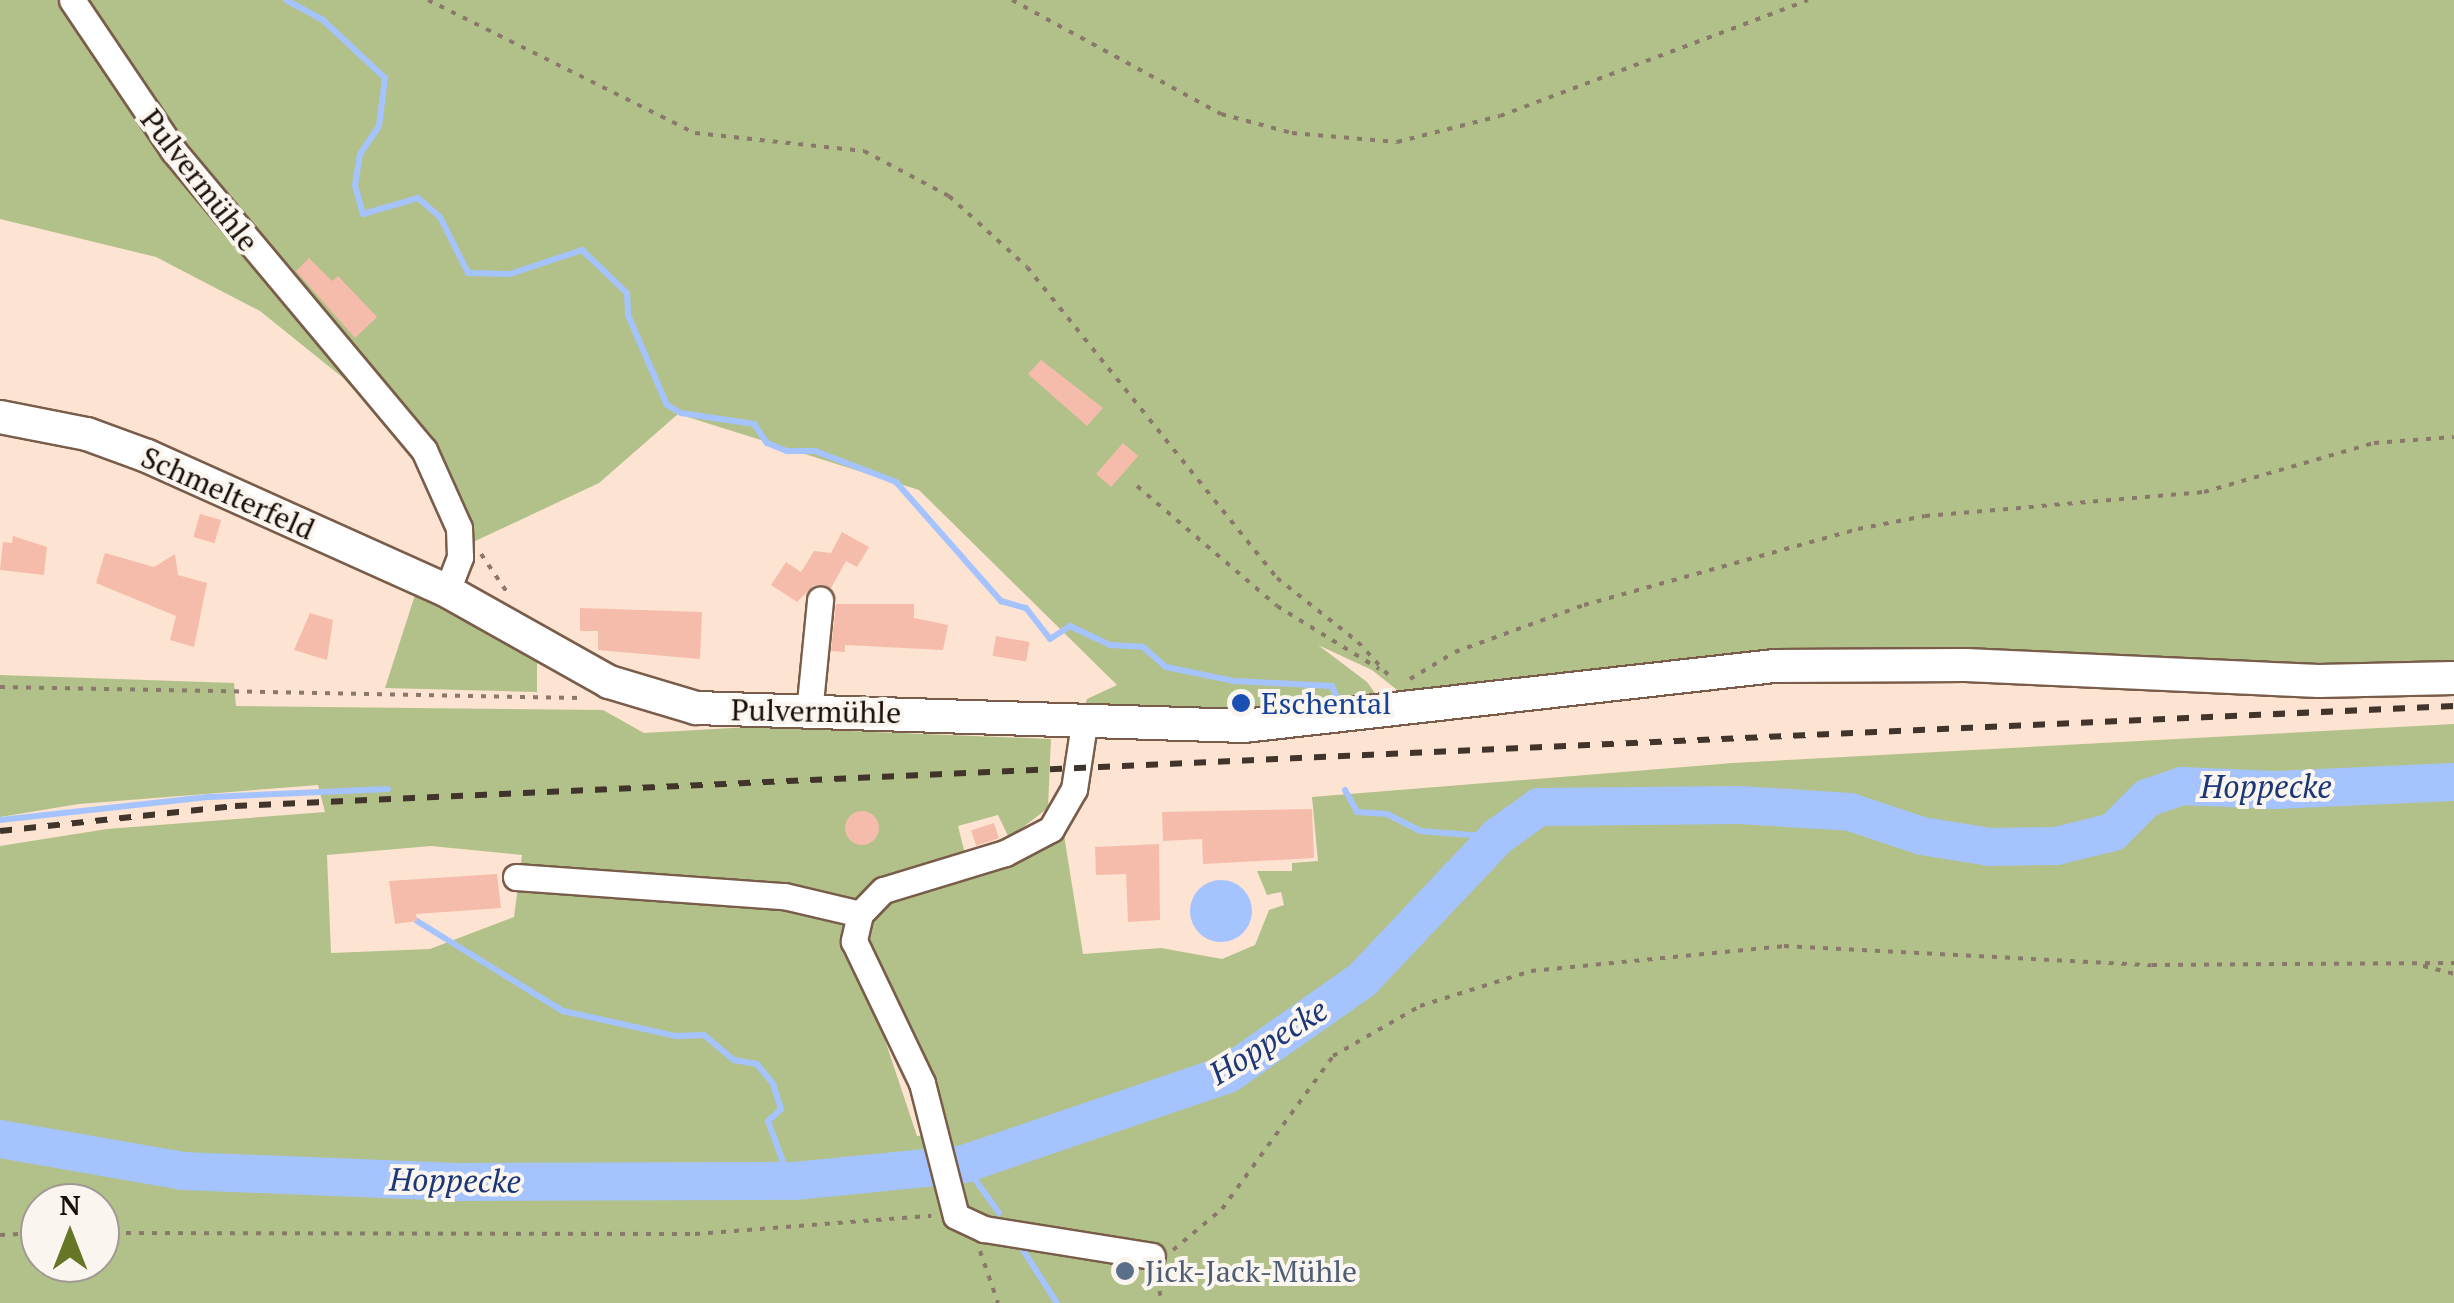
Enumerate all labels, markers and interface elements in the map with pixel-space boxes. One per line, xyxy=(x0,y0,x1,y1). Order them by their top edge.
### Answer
street label: Pulvermühle xyxy=(133,102,267,258)
street label: Schmelterfeld xyxy=(136,439,320,547)
place label: Eschental xyxy=(1261,685,1391,721)
street label: Pulvermühle xyxy=(731,692,901,730)
marker: Eschental xyxy=(1230,692,1252,714)
water label: Hoppecke xyxy=(2200,767,2332,805)
water label: Hoppecke xyxy=(1202,990,1334,1092)
water label: Hoppecke xyxy=(389,1160,521,1200)
north arrow xyxy=(20,1183,120,1283)
text: N xyxy=(59,1186,81,1223)
place label: Jick-Jack-Mühle xyxy=(1145,1253,1357,1289)
marker: Jick-Jack-Mühle xyxy=(1114,1260,1136,1282)

